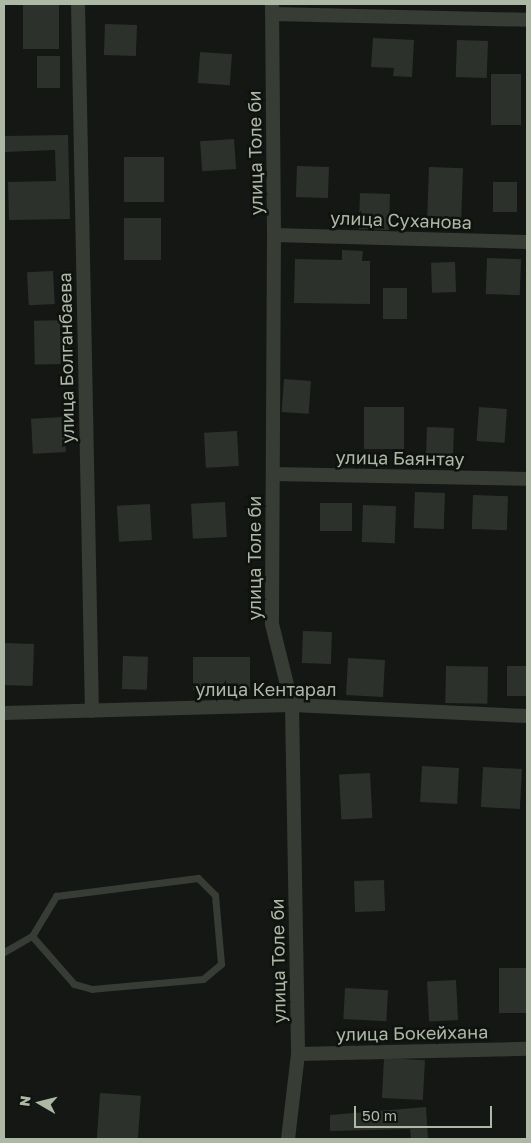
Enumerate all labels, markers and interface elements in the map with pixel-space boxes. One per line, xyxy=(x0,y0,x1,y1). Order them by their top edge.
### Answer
street label: улица Толе би xyxy=(243,91,267,215)
street label: улица Суханова xyxy=(330,207,472,233)
street label: улица Болганбаева xyxy=(54,272,78,444)
street label: улица Баянтау xyxy=(335,446,465,470)
street label: улица Толе би xyxy=(243,496,265,620)
street label: улица Кентарал xyxy=(195,678,337,700)
street label: улица Толе би xyxy=(266,899,290,1023)
street label: улица Бокейхана xyxy=(336,1021,488,1045)
north arrow xyxy=(15,1078,65,1128)
text: N xyxy=(15,1094,34,1107)
scale bar xyxy=(356,1096,494,1128)
text: 50 m xyxy=(362,1106,397,1124)

